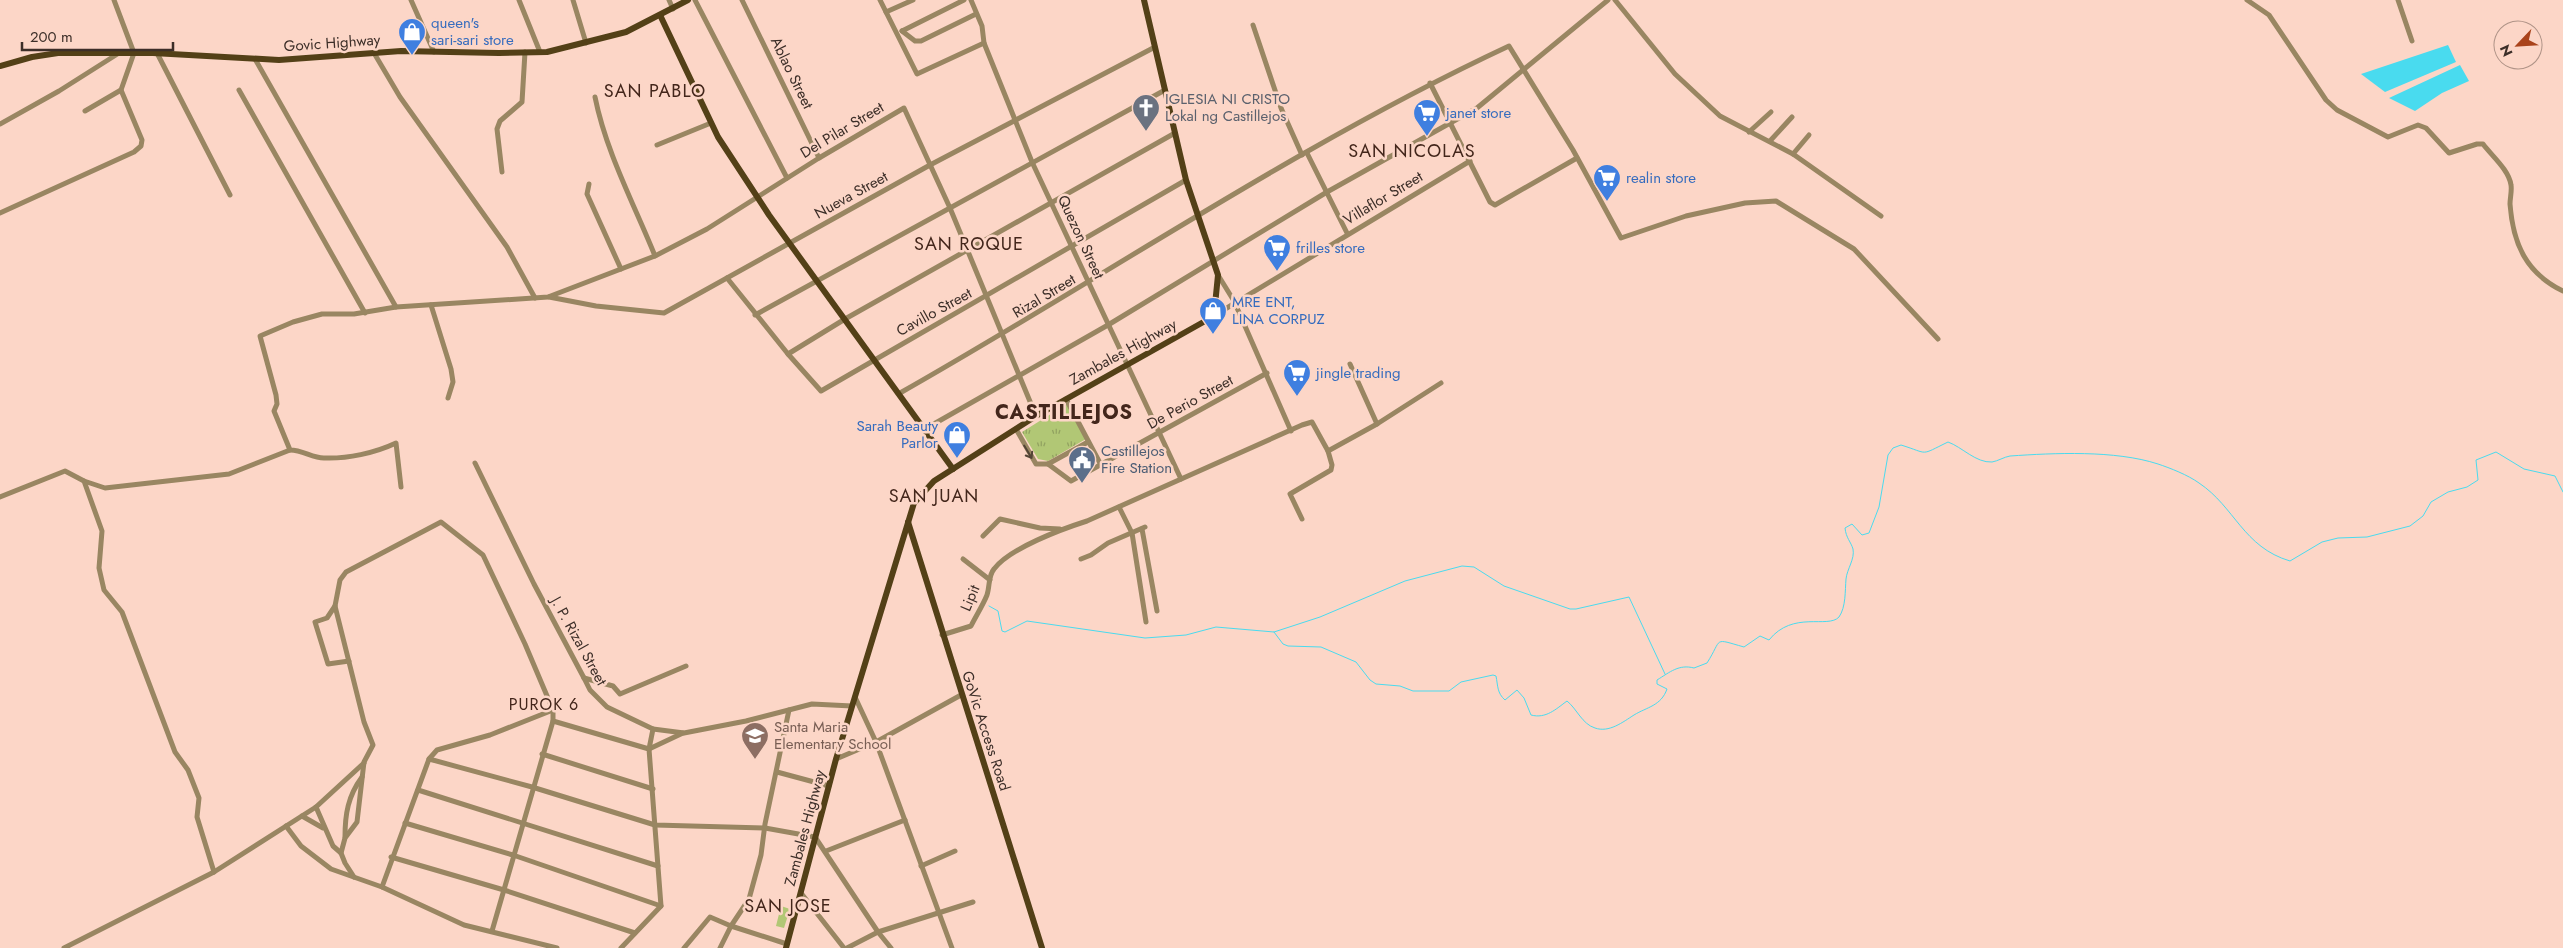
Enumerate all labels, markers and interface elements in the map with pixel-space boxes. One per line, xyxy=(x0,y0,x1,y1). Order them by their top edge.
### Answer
place label: queen's sari-sari store xyxy=(431,12,514,51)
shop icon: queen's sari-sari store xyxy=(397,17,427,56)
scale bar xyxy=(22,20,174,52)
north arrow xyxy=(2493,20,2543,70)
text: 200 m xyxy=(30,26,73,48)
street label: Govic Highway xyxy=(283,29,381,57)
street label: Ablao Street xyxy=(765,33,819,113)
text: N xyxy=(2495,41,2518,60)
district label: SAN PABLO xyxy=(604,78,706,104)
place label: IGLESIA NI CRISTO Lokal ng Castillejos xyxy=(1165,88,1290,127)
church icon: IGLESIA NI CRISTO Lokal ng Castillejos xyxy=(1131,93,1161,132)
street label: Del Pilar Street xyxy=(796,96,888,164)
supermarket icon: janet store xyxy=(1412,98,1442,137)
place label: janet store xyxy=(1445,102,1511,124)
district label: SAN NICOLAS xyxy=(1348,138,1476,164)
supermarket icon: realin store xyxy=(1592,163,1622,202)
street label: Villaflor Street xyxy=(1339,165,1427,230)
street label: Nueva Street xyxy=(810,166,892,224)
place label: realin store xyxy=(1626,167,1696,189)
street label: Quezon Street xyxy=(1052,191,1110,283)
district label: SAN ROQUE xyxy=(914,231,1024,257)
supermarket icon: frilles store xyxy=(1262,233,1292,272)
place label: frilles store xyxy=(1296,237,1365,259)
street label: Rizal Street xyxy=(1008,268,1080,323)
street label: Cavillo Street xyxy=(892,282,976,342)
place label: MRE ENT, LINA CORPUZ xyxy=(1232,291,1325,330)
shop icon: MRE ENT, LINA CORPUZ xyxy=(1198,296,1228,335)
street label: Zambales Highway xyxy=(1065,313,1181,391)
supermarket icon: jingle trading xyxy=(1282,358,1312,397)
place label: jingle trading xyxy=(1315,362,1401,384)
street label: De Perio Street xyxy=(1143,369,1237,435)
district label: CASTILLEJOS xyxy=(995,398,1133,427)
place label: Sarah Beauty Parlor xyxy=(856,415,939,454)
shop icon: Sarah Beauty Parlor xyxy=(942,420,972,459)
place label: Castillejos Fire Station xyxy=(1101,440,1172,479)
one-way arrow xyxy=(1024,444,1034,458)
public building icon: Castillejos Fire Station xyxy=(1067,445,1097,484)
district label: SAN JUAN xyxy=(889,483,979,509)
street label: Lipit xyxy=(955,581,985,615)
street label: J. P. Rizal Street xyxy=(544,591,613,690)
street label: GoVic Access Road xyxy=(956,668,1016,794)
district label: PUROK 6 xyxy=(509,693,579,716)
place label: Santa Maria Elementary School xyxy=(774,716,891,755)
school or university icon: Santa Maria Elementary School xyxy=(740,721,770,760)
street label: Zambales Highway xyxy=(779,767,831,889)
district label: SAN JOSE xyxy=(744,893,832,919)

